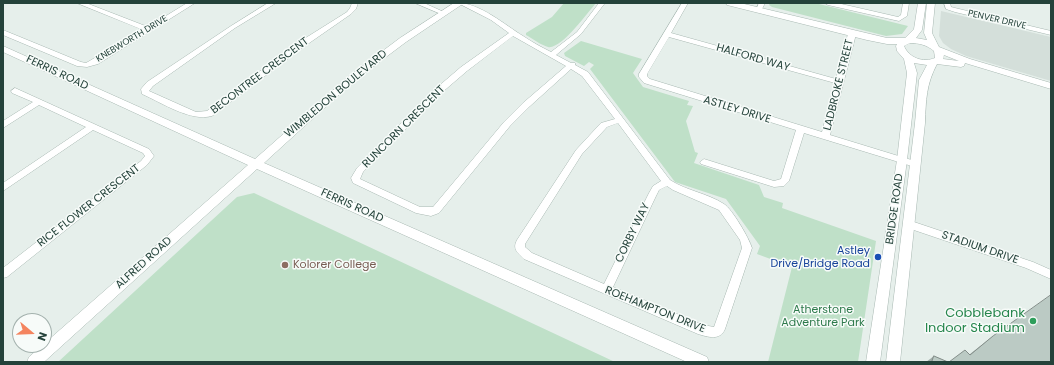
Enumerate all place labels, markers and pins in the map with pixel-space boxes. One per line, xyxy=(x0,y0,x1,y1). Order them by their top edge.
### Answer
place label: Astley Drive/Bridge Road xyxy=(770,244,870,270)
marker: Astley Drive/Bridge Road xyxy=(873,252,883,262)
place label: Kolorer College xyxy=(293,258,376,272)
marker: Kolorer College xyxy=(280,260,290,270)
place label: Cobblebank Indoor Stadium xyxy=(925,306,1025,337)
marker: Cobblebank Indoor Stadium xyxy=(1028,316,1038,326)

